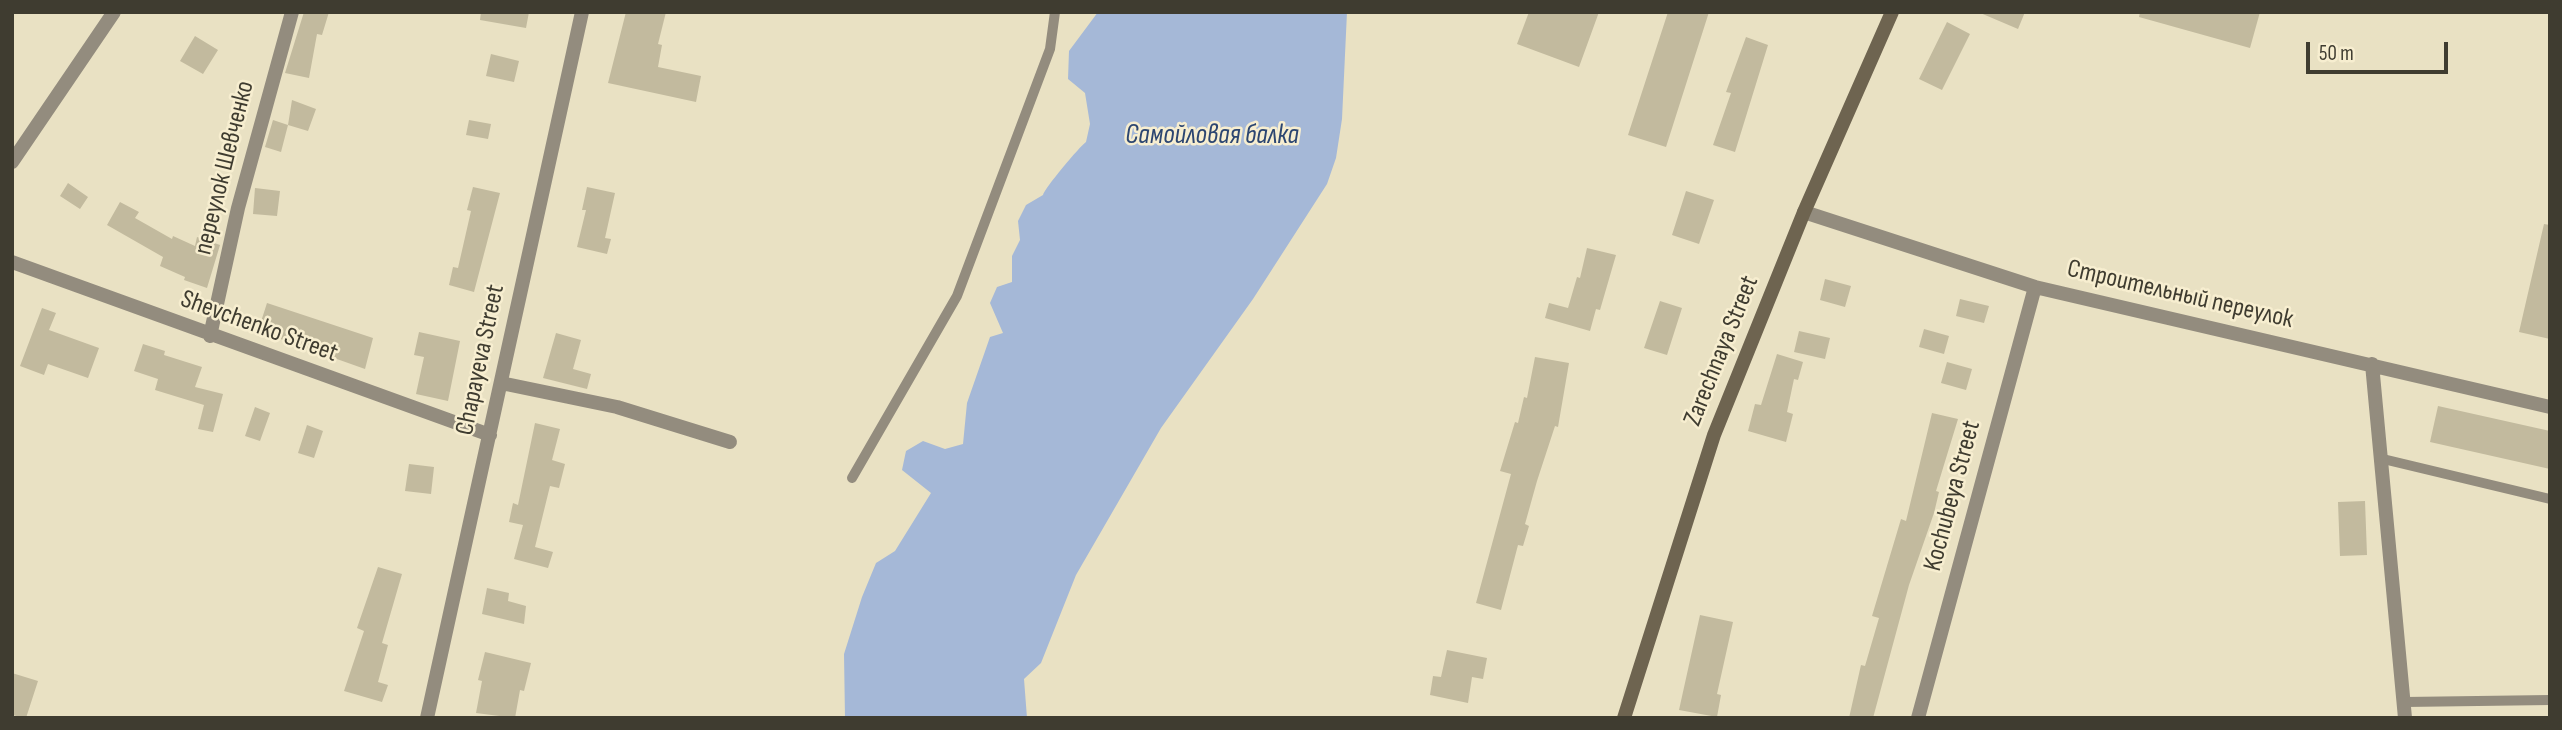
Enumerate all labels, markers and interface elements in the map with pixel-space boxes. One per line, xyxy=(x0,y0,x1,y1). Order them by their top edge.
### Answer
scale bar xyxy=(2310,28,2452,72)
text: 50 m xyxy=(2319,41,2354,66)
street label: переулок Шевченко xyxy=(188,78,262,258)
water label: Самойловая балка xyxy=(1125,119,1299,153)
street label: Строительный переулок xyxy=(2064,254,2296,336)
street label: Zarechnaya Street xyxy=(1678,271,1766,431)
street label: Chapayeva Street xyxy=(450,282,512,438)
street label: Shevchenko Street xyxy=(176,284,342,370)
street label: Kochubeya Street xyxy=(1918,417,1988,575)

